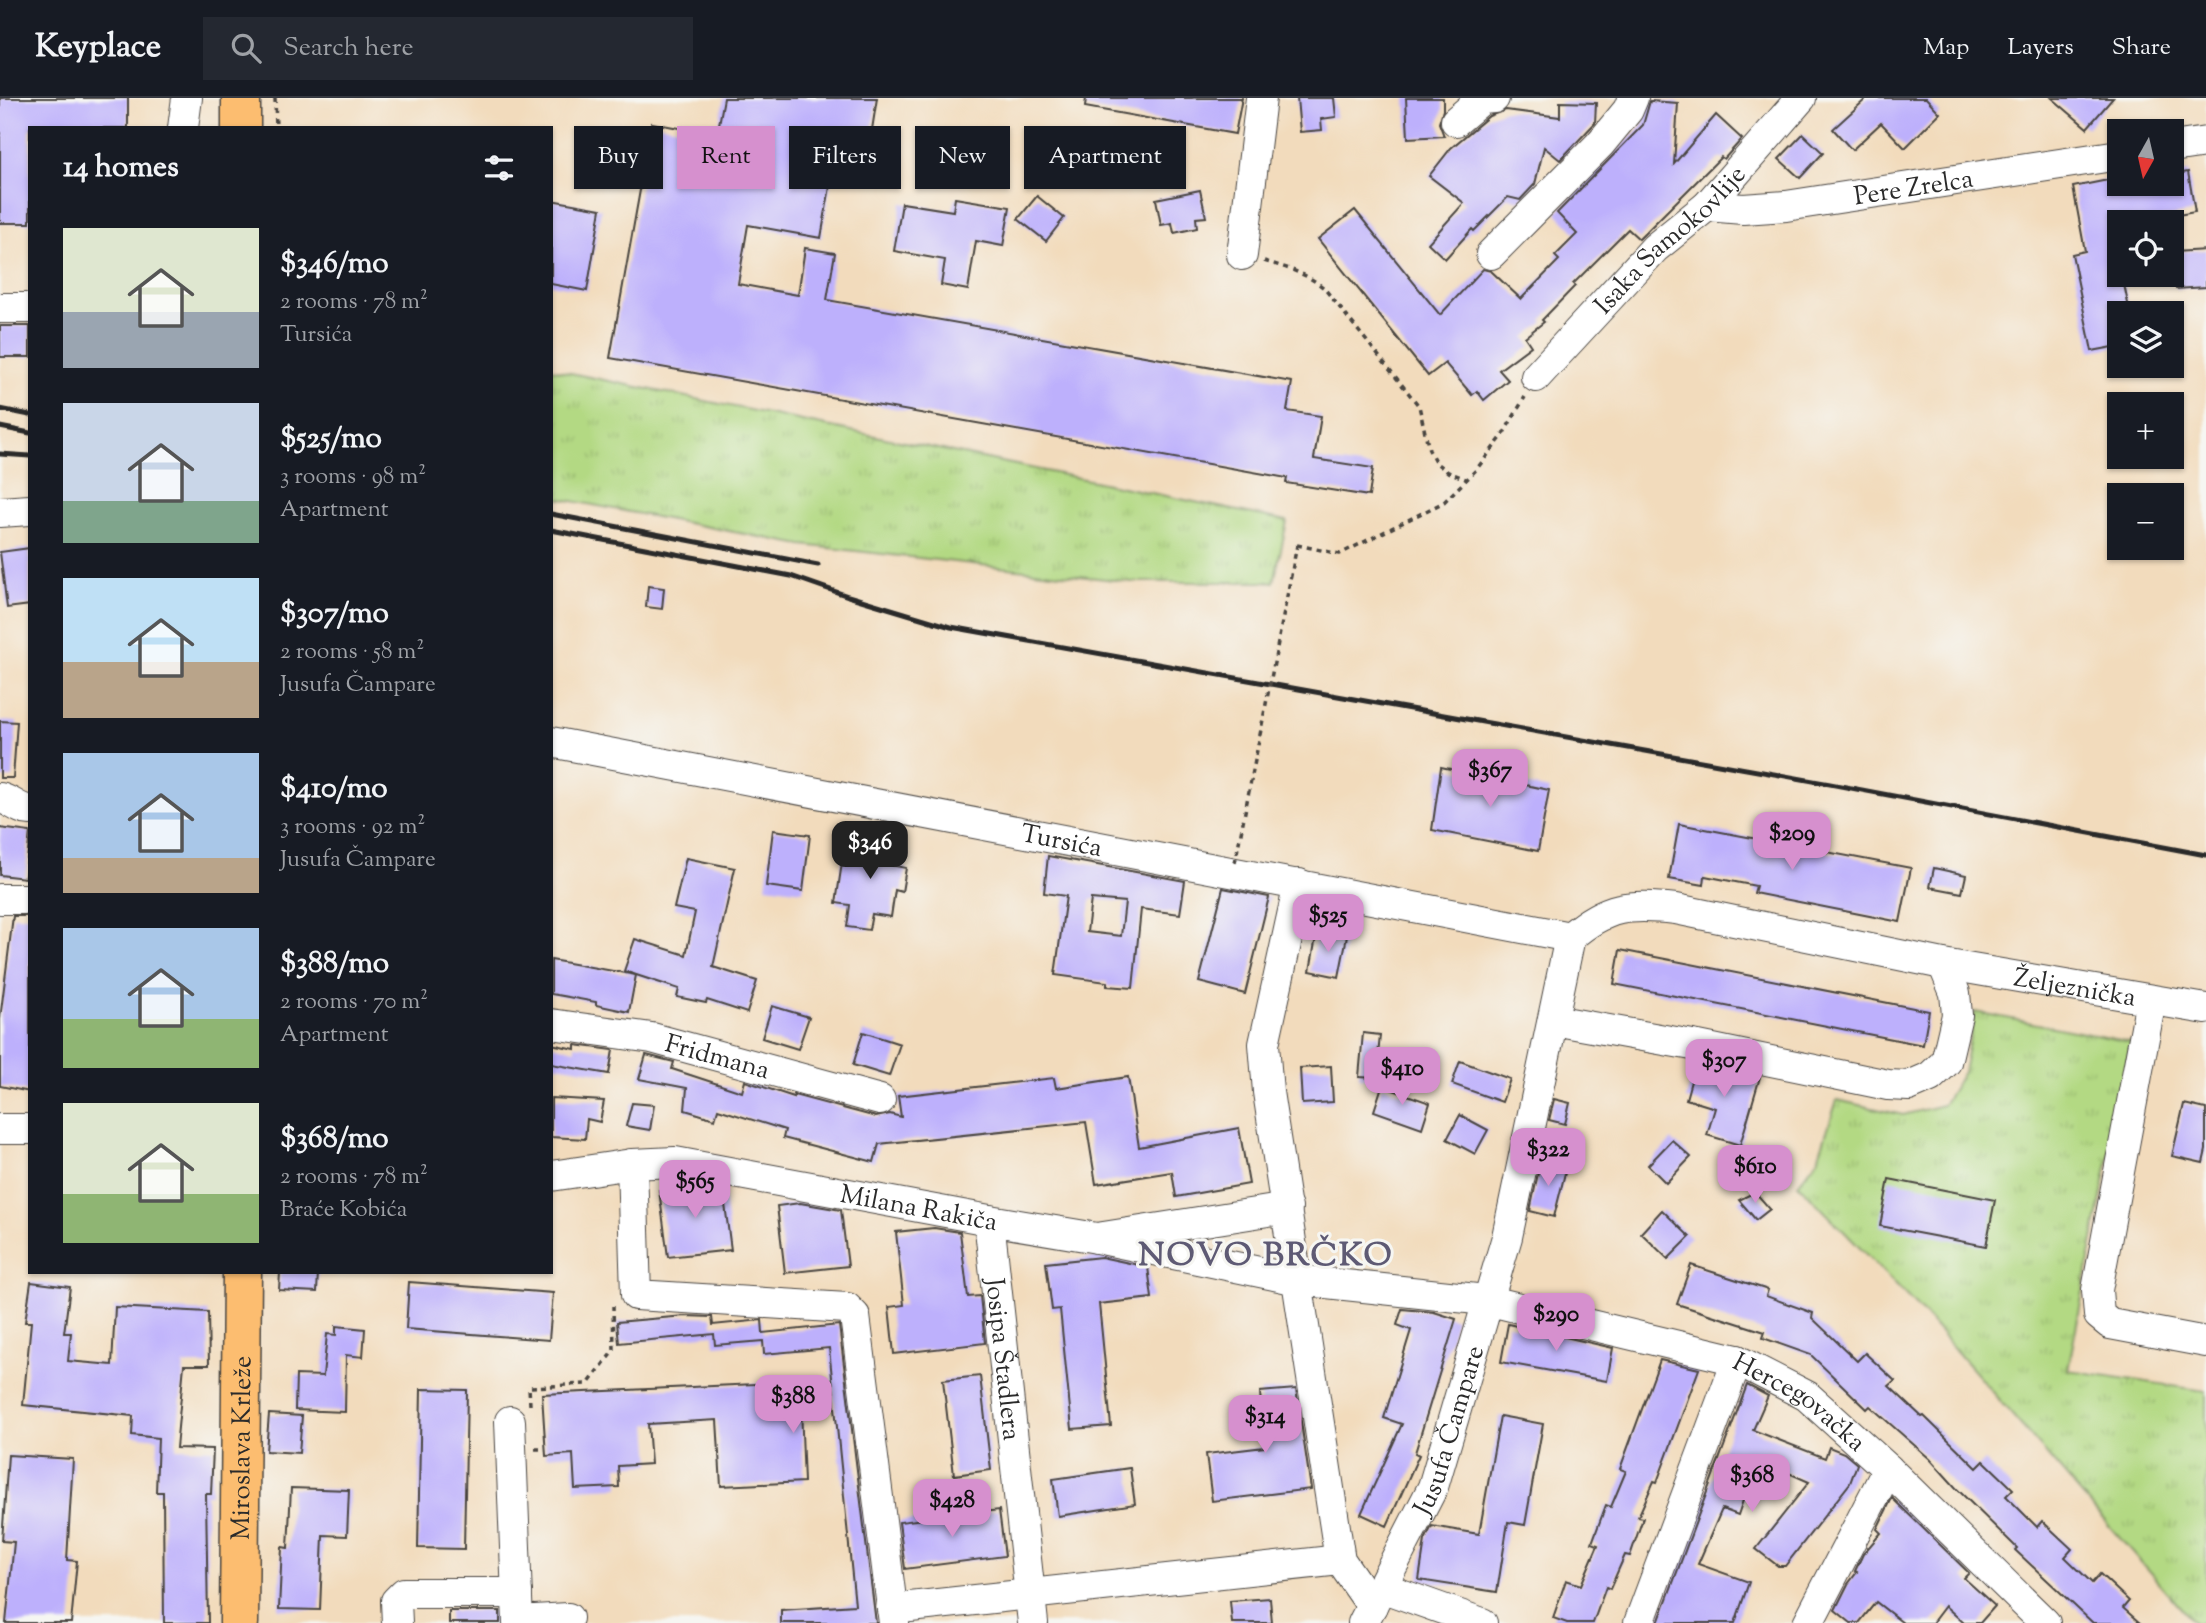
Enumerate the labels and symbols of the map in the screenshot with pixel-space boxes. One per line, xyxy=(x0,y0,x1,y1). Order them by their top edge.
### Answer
north arrow xyxy=(2107,119,2184,196)
street label: Isaka Samokovlije xyxy=(1587,158,1755,324)
street label: Pere Zrelca xyxy=(1851,162,1976,216)
pin: $367 xyxy=(1449,750,1531,809)
pin: $209 xyxy=(1751,812,1833,872)
street label: Tursića xyxy=(1018,816,1105,868)
pin: $346 xyxy=(829,822,911,881)
pin: $525 xyxy=(1287,894,1369,954)
street label: Željeznička xyxy=(2011,960,2139,1018)
street label: Fridmana xyxy=(661,1026,773,1090)
pin: $307 xyxy=(1683,1040,1765,1099)
pin: $410 xyxy=(1361,1048,1443,1107)
pin: $322 xyxy=(1507,1128,1589,1188)
pin: $610 xyxy=(1714,1146,1796,1205)
pin: $565 xyxy=(654,1160,736,1220)
street label: Milana Rakiča xyxy=(837,1177,1000,1242)
district label: NOVO BRČKO xyxy=(1138,1233,1394,1281)
street label: Josipa Štadlera xyxy=(974,1274,1029,1442)
pin: $290 xyxy=(1515,1294,1597,1353)
street label: Jusufa Čampare xyxy=(1405,1341,1495,1524)
street label: Hercegovačka xyxy=(1725,1345,1873,1461)
street label: Miroslava Krleže xyxy=(224,1356,262,1540)
pin: $388 xyxy=(752,1376,834,1435)
pin: $314 xyxy=(1224,1396,1306,1455)
pin: $368 xyxy=(1711,1454,1793,1514)
pin: $428 xyxy=(911,1480,993,1539)

